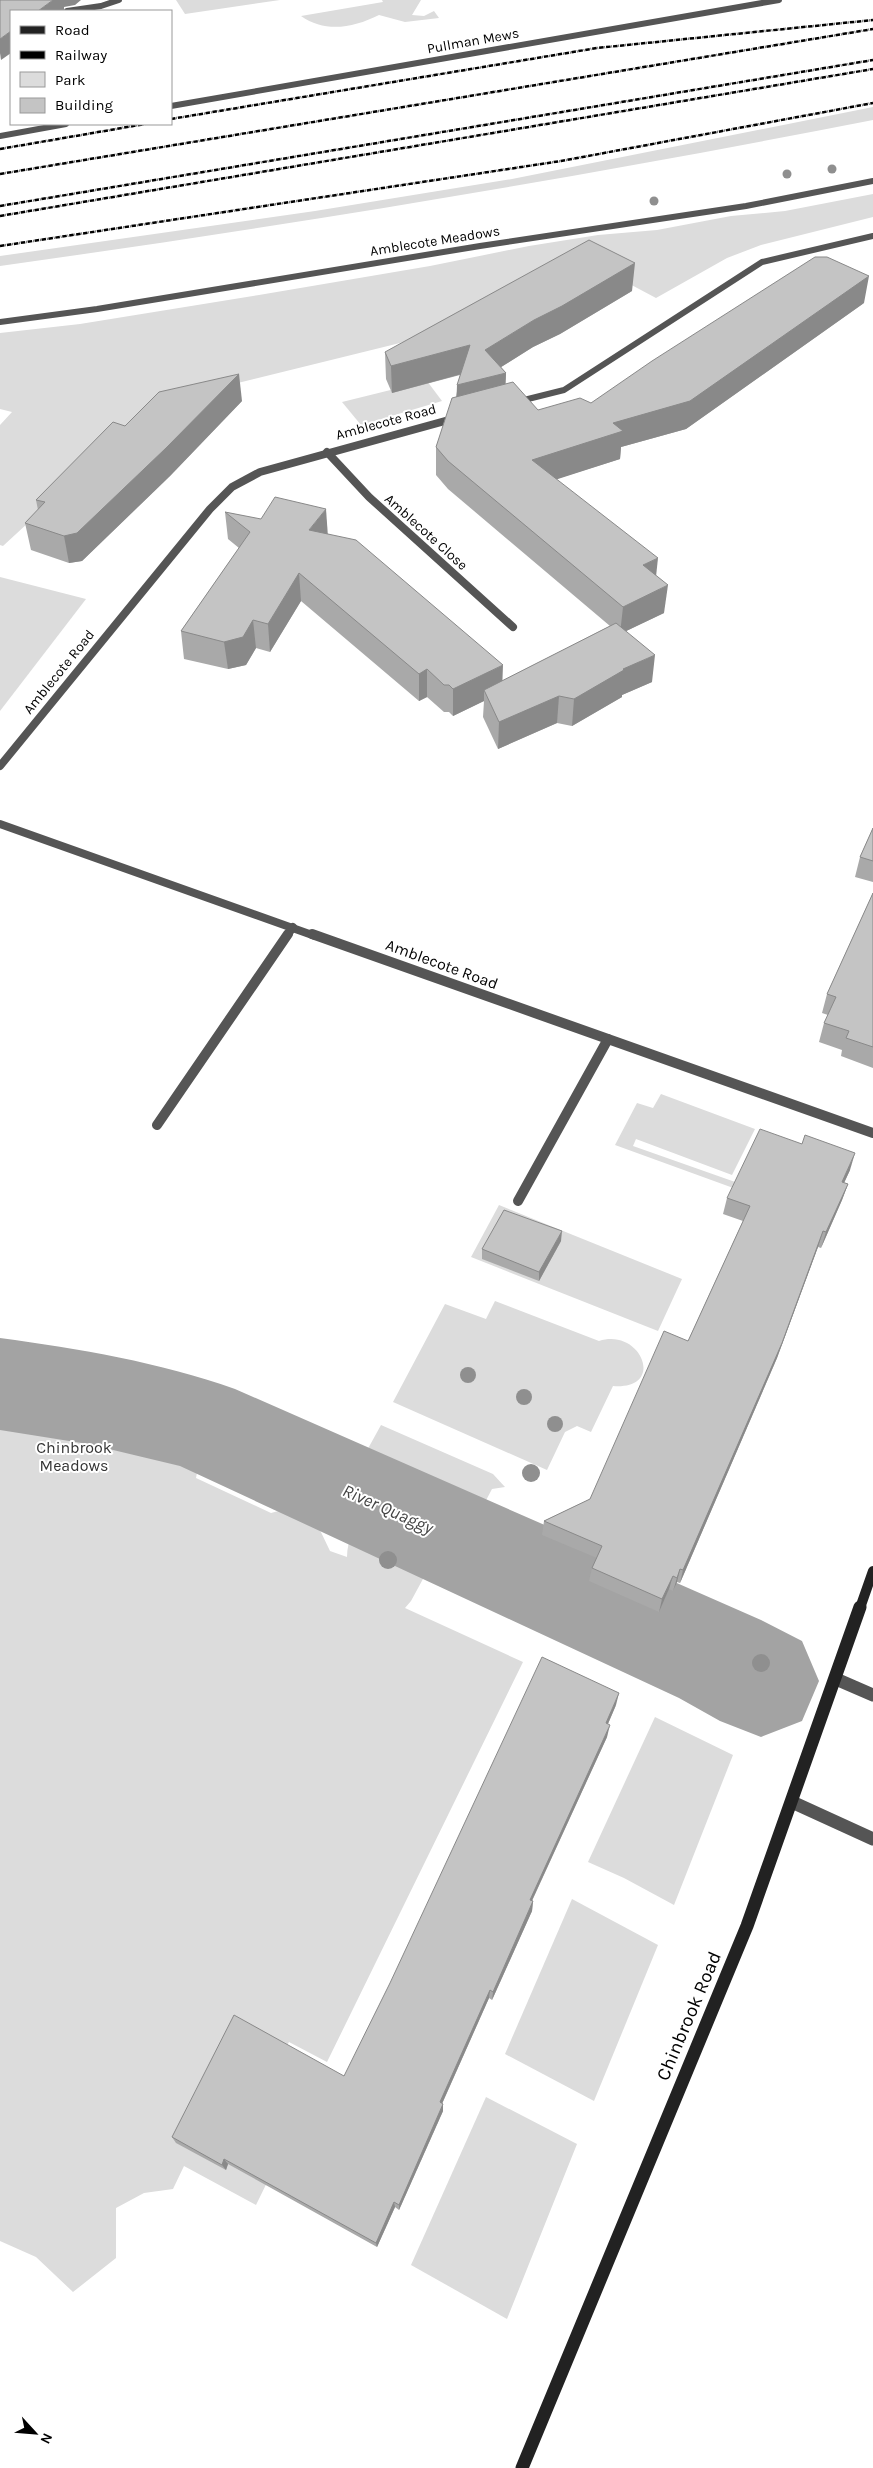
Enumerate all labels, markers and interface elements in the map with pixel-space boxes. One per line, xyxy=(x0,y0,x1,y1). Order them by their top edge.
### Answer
legend xyxy=(10,10,172,125)
text: Road xyxy=(55,21,90,39)
street label: Pullman Mews xyxy=(426,25,520,57)
text: Railway xyxy=(55,46,107,64)
text: Park xyxy=(55,71,85,89)
text: Building xyxy=(55,96,113,114)
street label: Amblecote Meadows xyxy=(369,222,501,260)
street label: Amblecote Road xyxy=(334,400,438,444)
street label: Amblecote Close xyxy=(381,490,471,574)
street label: Amblecote Road xyxy=(20,626,98,718)
street label: Amblecote Road xyxy=(383,935,501,993)
park label: Chinbrook Meadows xyxy=(36,1438,112,1475)
water label: River Quaggy xyxy=(339,1479,438,1539)
street label: Chinbrook Road xyxy=(652,1948,726,2084)
north arrow xyxy=(10,2408,60,2458)
text: N xyxy=(36,2430,56,2447)

